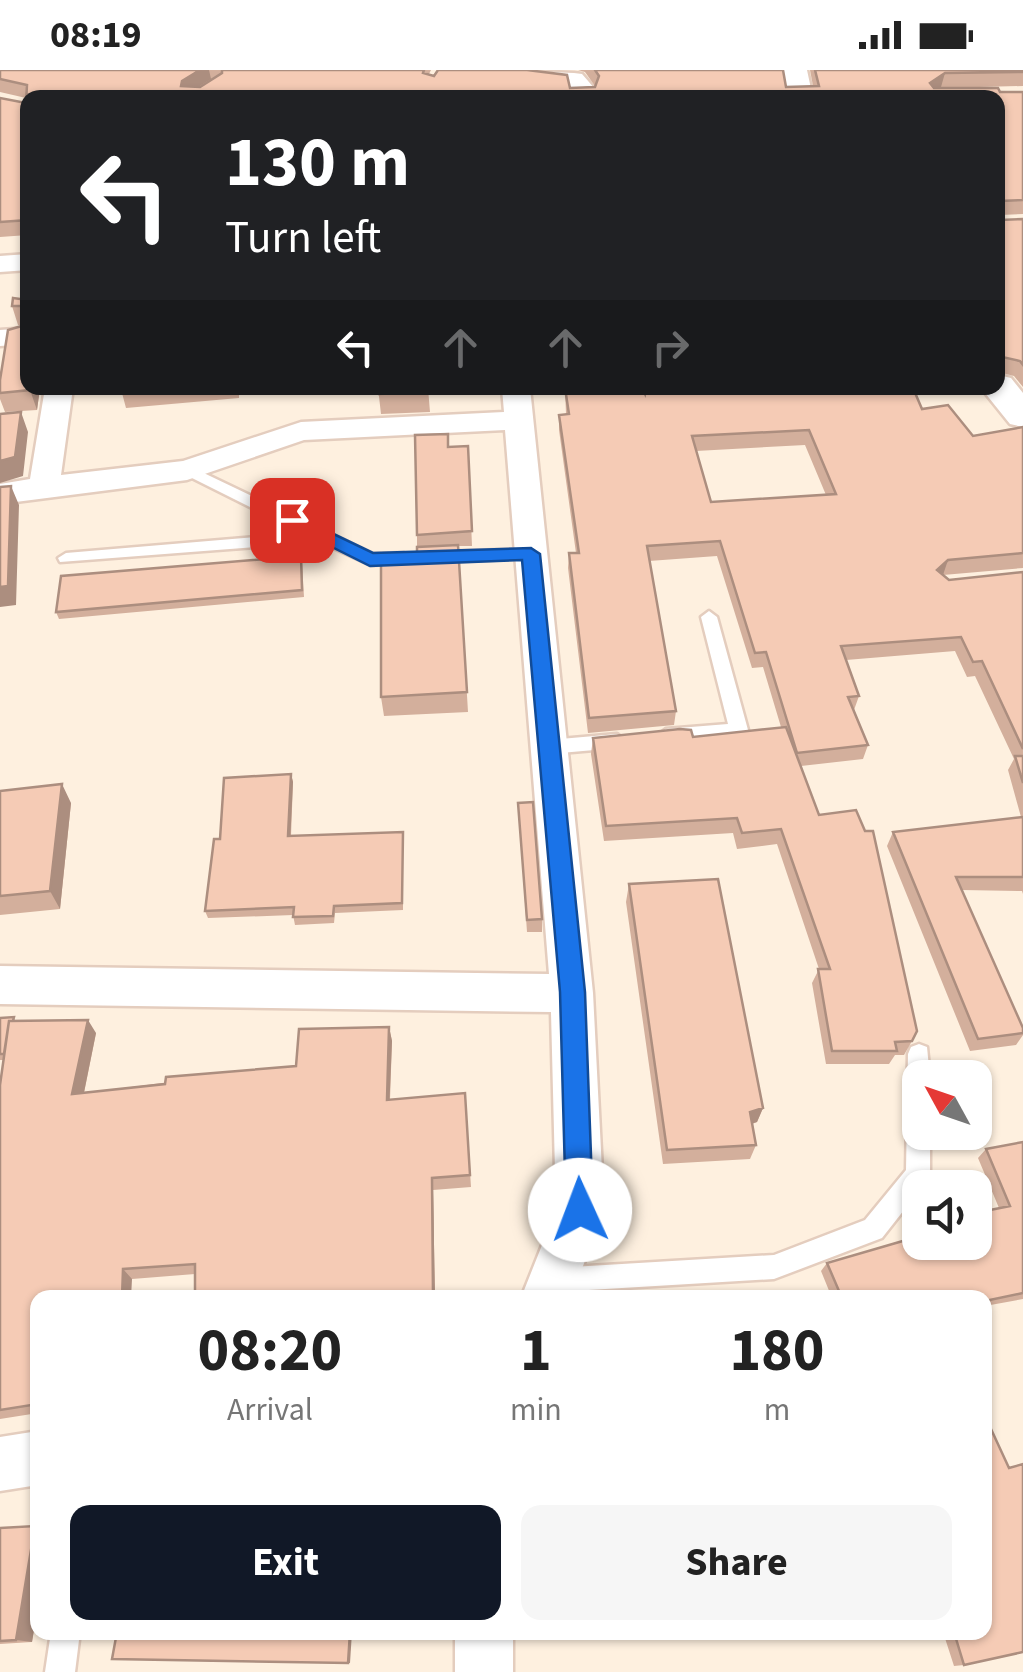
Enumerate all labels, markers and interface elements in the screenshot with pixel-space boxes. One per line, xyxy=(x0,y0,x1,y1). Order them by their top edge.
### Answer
text: 08:19 xyxy=(50,8,142,62)
text: 130 m xyxy=(225,113,410,213)
icon: left xyxy=(60,130,190,260)
text: Turn left xyxy=(225,206,381,270)
icon: left xyxy=(328,320,383,375)
icon: ahead xyxy=(433,320,488,375)
icon: ahead xyxy=(538,320,593,375)
icon: right xyxy=(643,320,698,375)
pin xyxy=(250,478,335,563)
icon: arrive xyxy=(265,493,320,548)
north arrow xyxy=(902,1060,992,1150)
map controls xyxy=(902,1060,992,1260)
position arrow xyxy=(528,1158,632,1262)
button: sound xyxy=(902,1170,992,1260)
text: 08:20 xyxy=(198,1309,342,1394)
text: 1 xyxy=(520,1309,552,1394)
text: 180 xyxy=(729,1309,824,1394)
text: Arrival xyxy=(227,1387,313,1433)
text: min xyxy=(510,1387,562,1433)
text: m xyxy=(764,1387,790,1433)
button: Exit xyxy=(70,1505,501,1620)
button: Share xyxy=(521,1505,952,1620)

